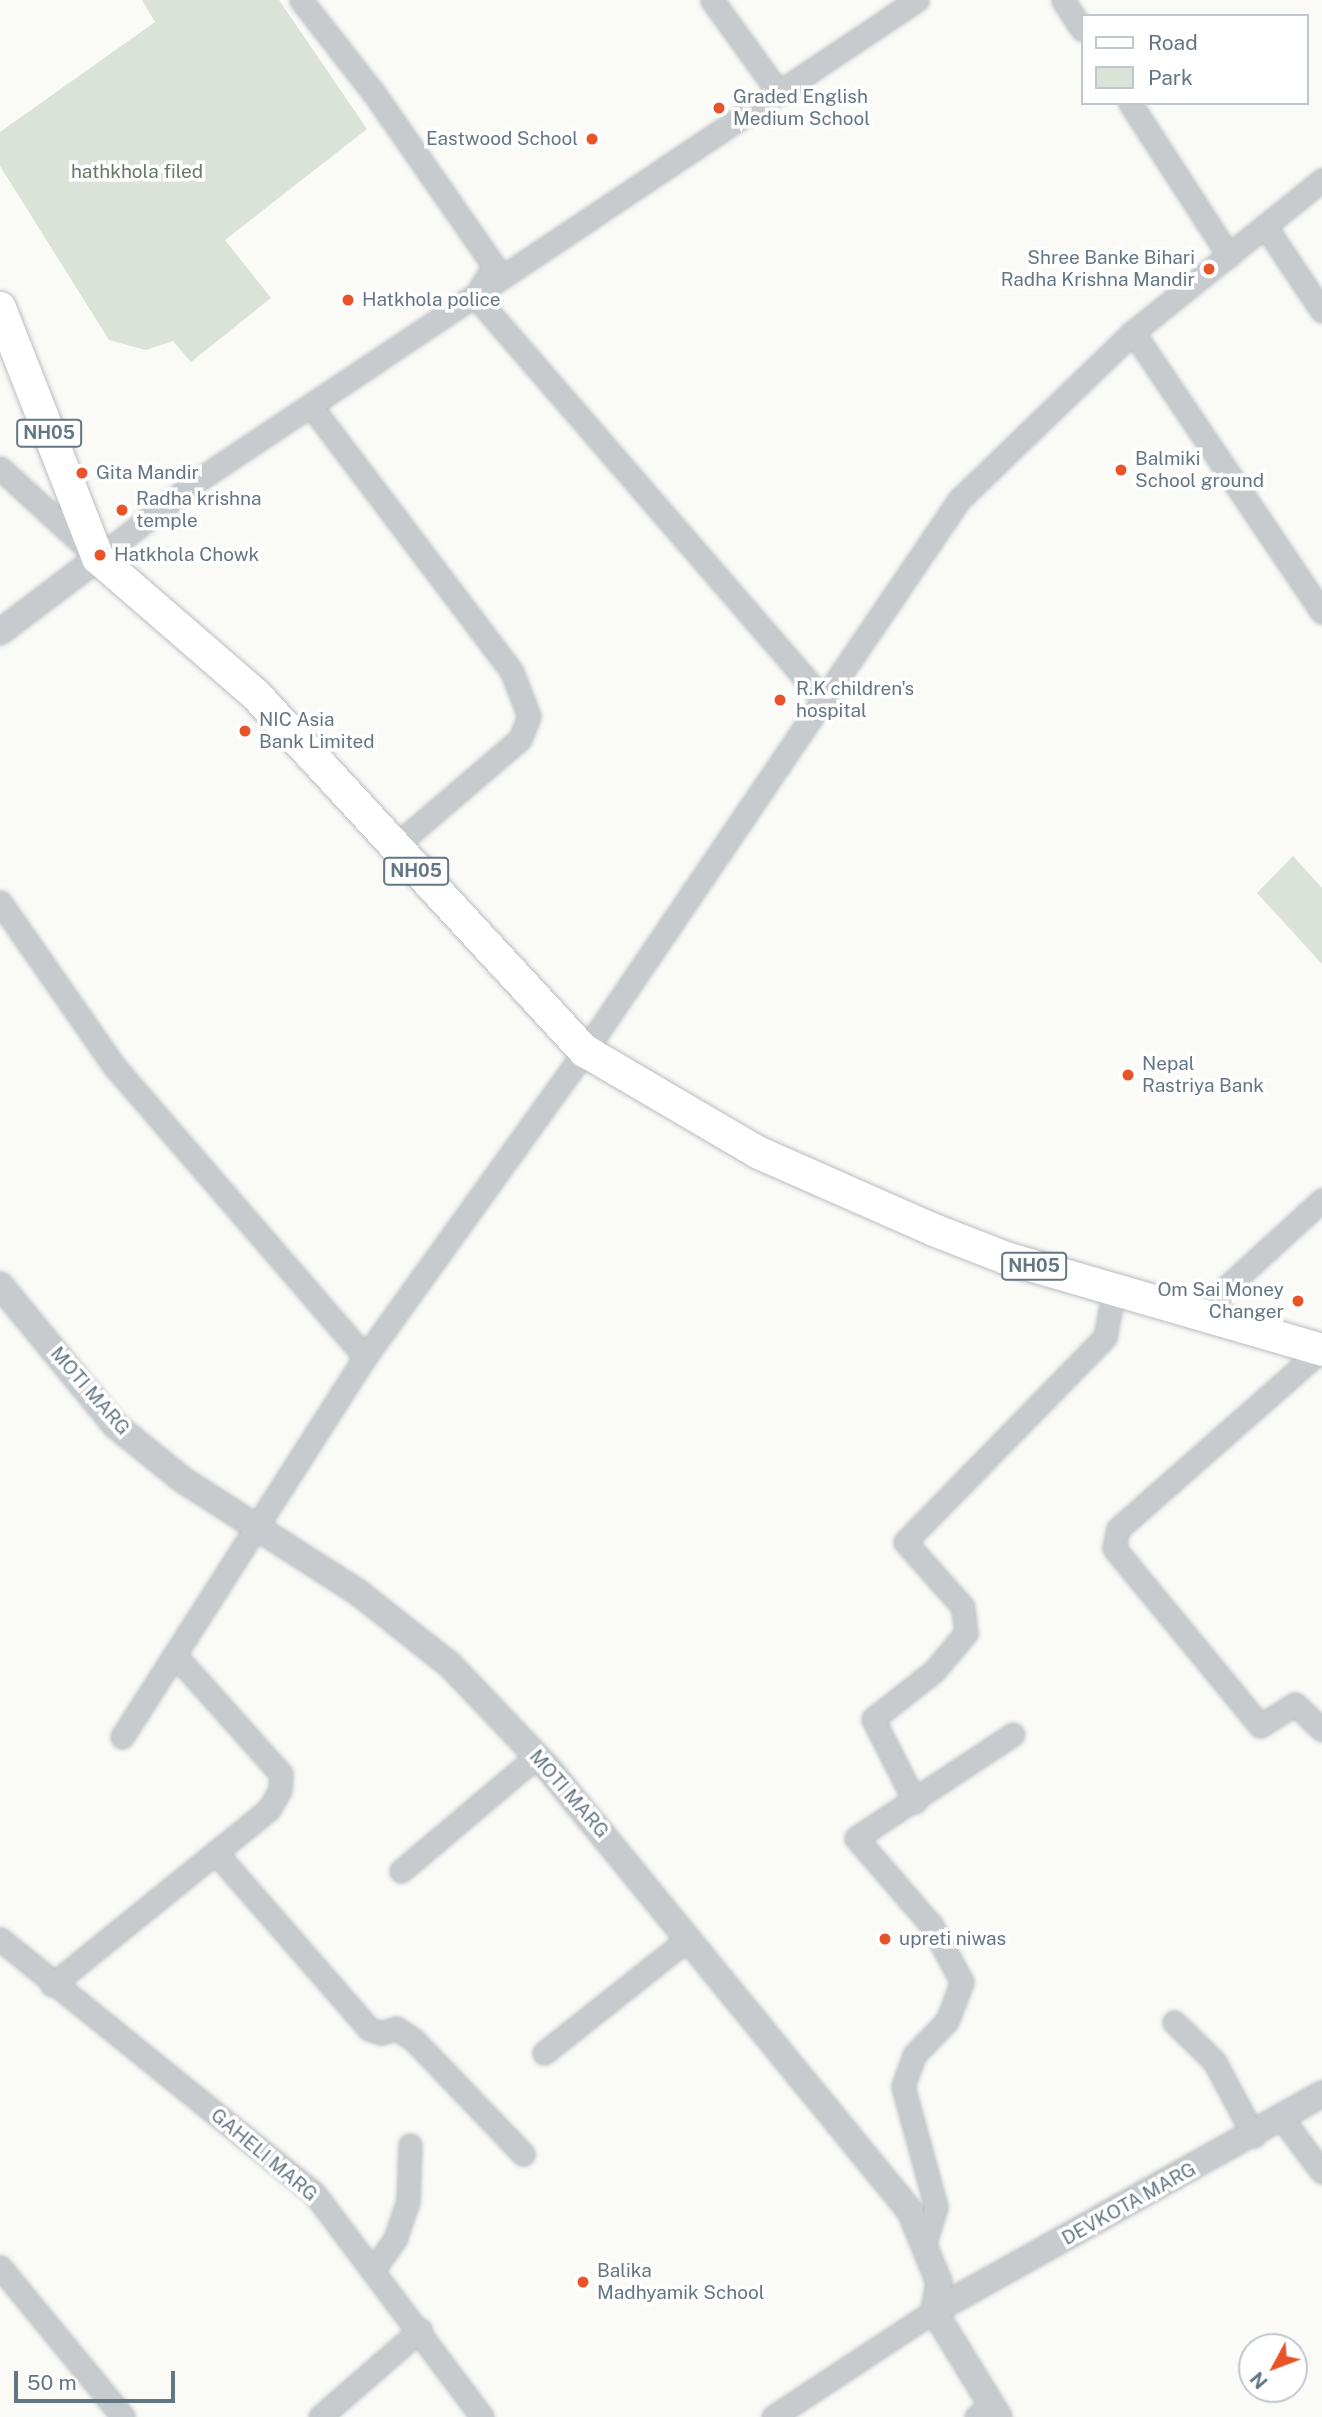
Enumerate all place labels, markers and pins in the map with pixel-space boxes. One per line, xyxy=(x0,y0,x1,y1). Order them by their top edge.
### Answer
place label: Graded English Medium School xyxy=(733,86,870,130)
marker: Graded English Medium School xyxy=(711,100,727,116)
place label: Eastwood School xyxy=(426,128,578,150)
marker: Eastwood School xyxy=(584,131,600,147)
place label: Shree Banke Bihari Radha Krishna Mandir xyxy=(1001,247,1195,291)
marker: Shree Banke Bihari Radha Krishna Mandir xyxy=(1201,261,1217,277)
place label: Hatkhola police xyxy=(362,289,501,311)
marker: Hatkhola police xyxy=(340,292,356,308)
place label: Balmiki School ground xyxy=(1135,448,1264,492)
place label: Gita Mandir xyxy=(96,462,199,484)
marker: Balmiki School ground xyxy=(1113,462,1129,478)
marker: Gita Mandir xyxy=(74,465,90,481)
place label: Radha krishna temple xyxy=(136,488,261,532)
marker: Radha krishna temple xyxy=(114,502,130,518)
place label: Hatkhola Chowk xyxy=(114,544,259,566)
marker: Hatkhola Chowk xyxy=(92,547,108,563)
place label: R.K children's hospital xyxy=(796,678,914,722)
marker: R.K children's hospital xyxy=(770,690,790,710)
place label: NIC Asia Bank Limited xyxy=(259,709,375,753)
marker: NIC Asia Bank Limited xyxy=(237,723,253,739)
place label: Nepal Rastriya Bank xyxy=(1142,1053,1264,1097)
marker: Nepal Rastriya Bank xyxy=(1120,1067,1136,1083)
place label: Om Sai Money Changer xyxy=(1157,1279,1284,1323)
marker: Om Sai Money Changer xyxy=(1290,1293,1306,1309)
place label: upreti niwas xyxy=(899,1928,1006,1950)
marker: upreti niwas xyxy=(877,1931,893,1947)
place label: Balika Madhyamik School xyxy=(597,2260,764,2304)
marker: Balika Madhyamik School xyxy=(575,2274,591,2290)

